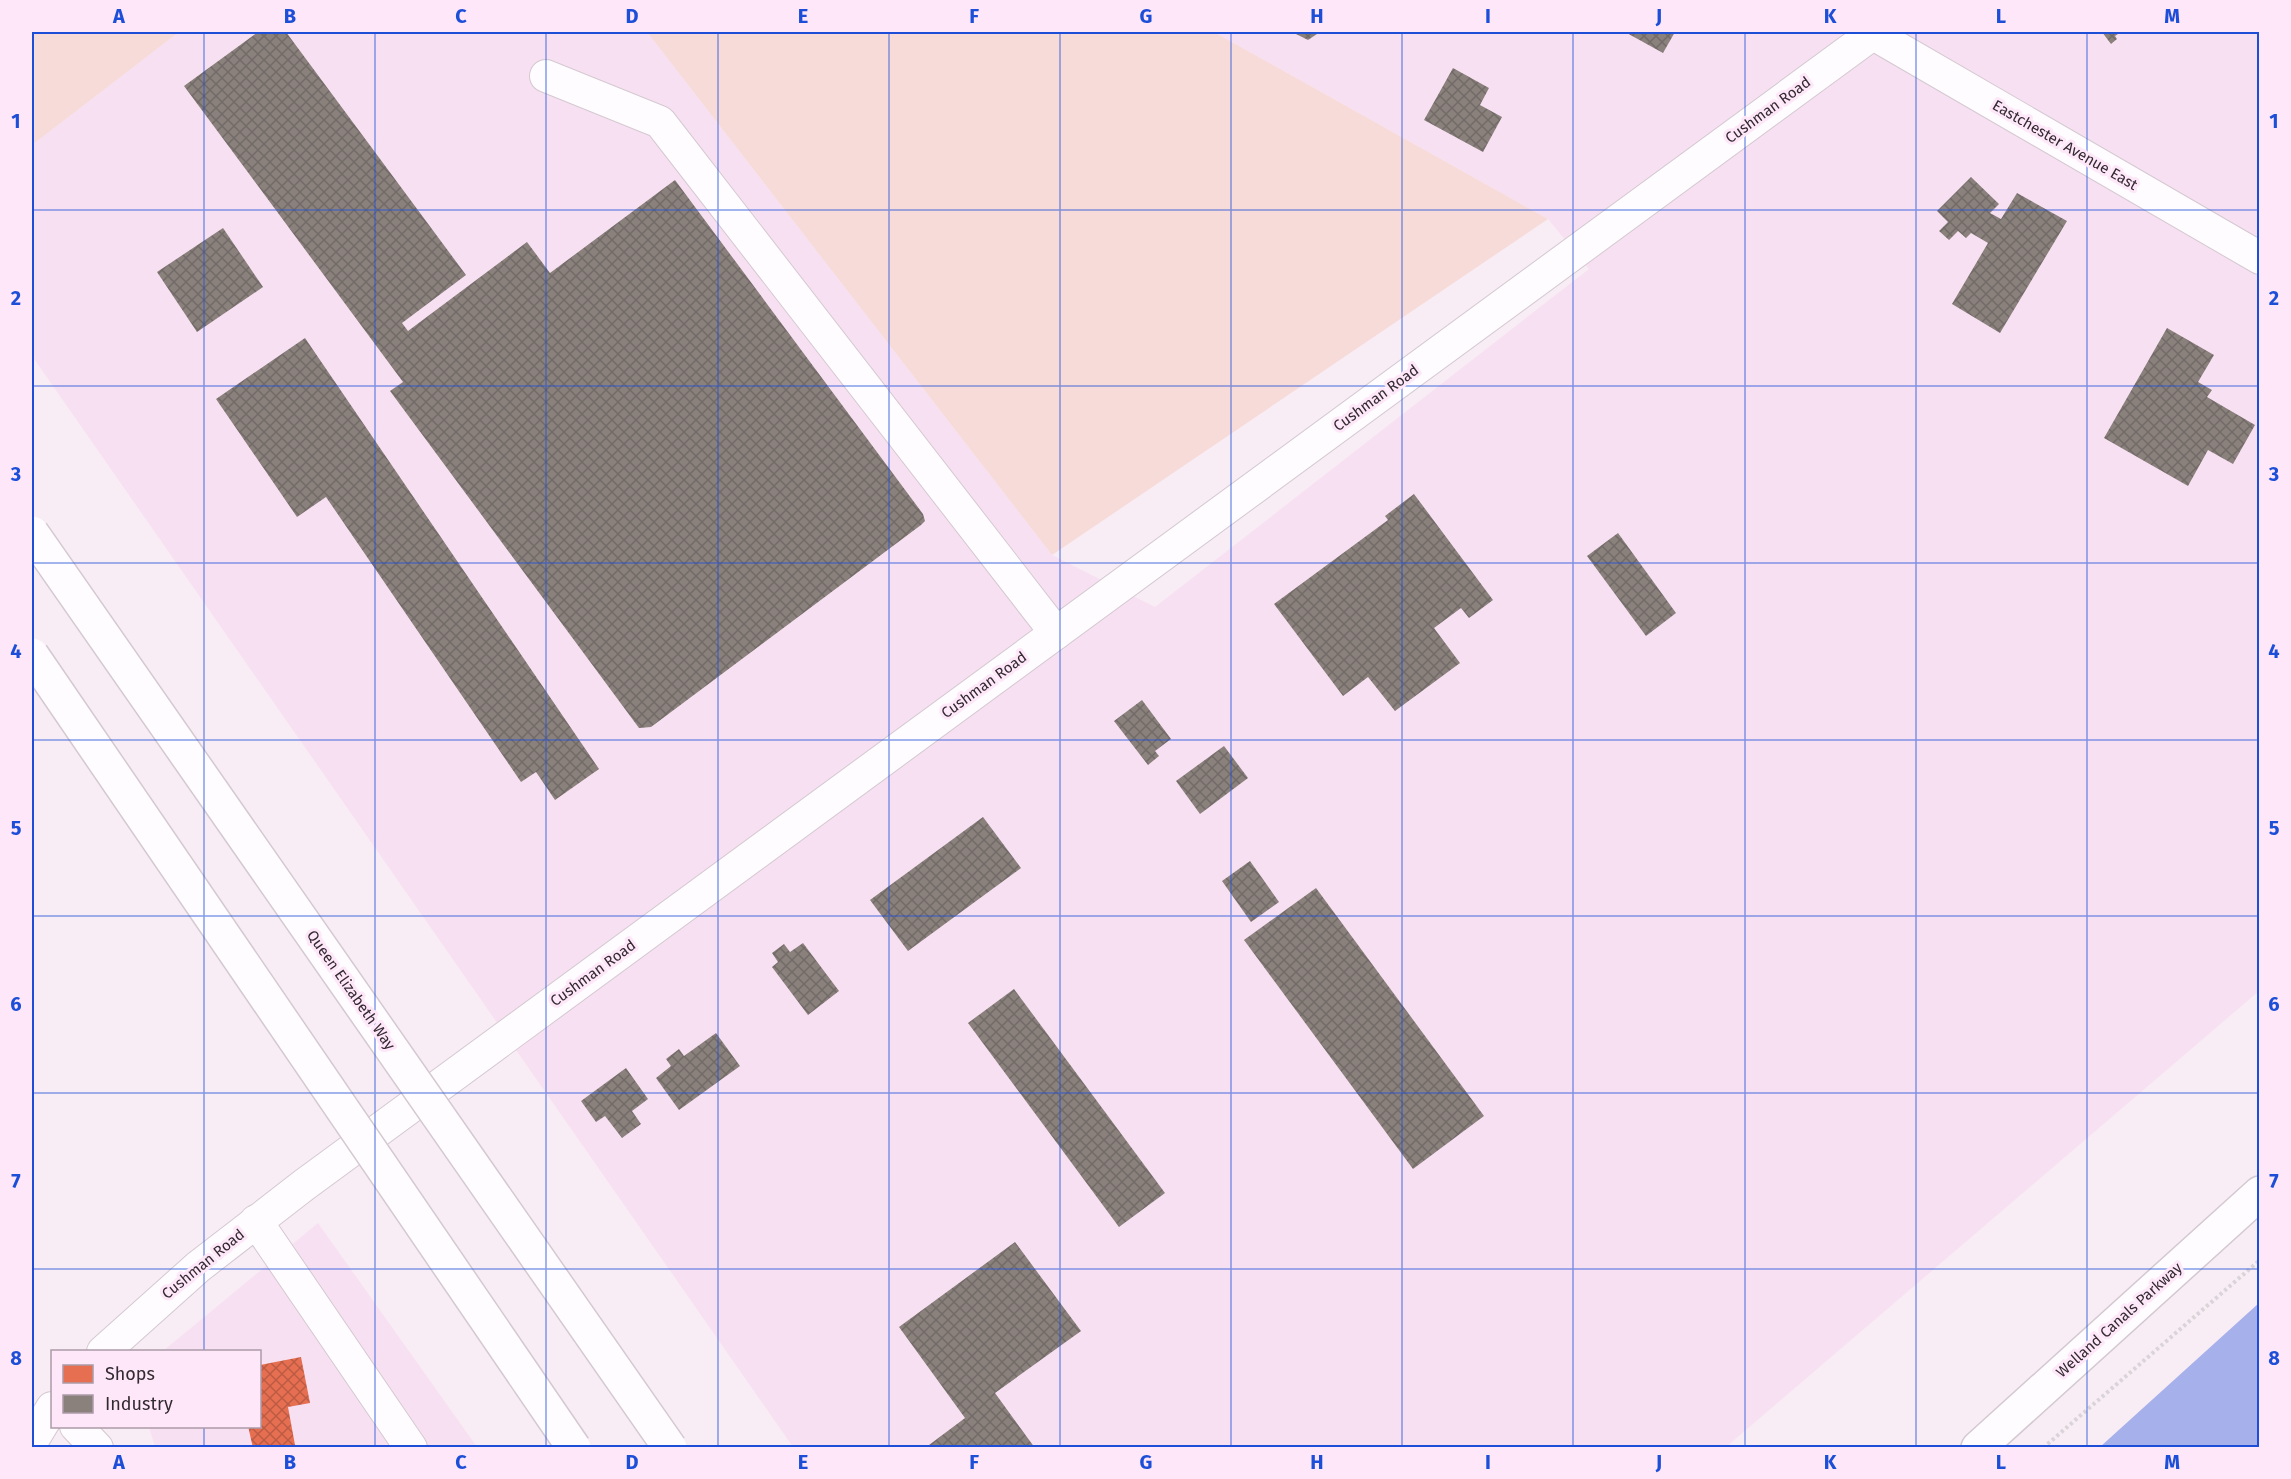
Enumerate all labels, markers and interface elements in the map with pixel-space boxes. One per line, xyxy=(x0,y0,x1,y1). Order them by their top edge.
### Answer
text: A xyxy=(112,4,126,28)
text: B xyxy=(284,4,296,28)
text: C xyxy=(455,4,467,28)
text: D xyxy=(625,4,639,28)
text: E xyxy=(798,4,808,28)
text: F xyxy=(969,4,979,28)
text: G xyxy=(1140,4,1152,28)
text: H xyxy=(1310,4,1324,28)
text: I xyxy=(1485,4,1491,28)
text: J xyxy=(1655,4,1662,28)
text: K xyxy=(1824,4,1837,28)
text: L xyxy=(1996,4,2006,28)
text: M xyxy=(2164,4,2180,28)
street label: Cushman Road xyxy=(1722,73,1814,147)
street label: Eastchester Avenue East xyxy=(1989,96,2141,194)
text: 1 xyxy=(11,109,21,133)
text: 1 xyxy=(2269,109,2279,133)
text: 2 xyxy=(11,286,21,310)
text: 2 xyxy=(2269,286,2279,310)
street label: Cushman Road xyxy=(1330,361,1422,435)
text: 3 xyxy=(10,462,21,486)
text: 3 xyxy=(2268,462,2279,486)
text: 4 xyxy=(10,639,22,663)
text: 4 xyxy=(2268,639,2280,663)
street label: Cushman Road xyxy=(938,648,1030,722)
text: 5 xyxy=(11,816,22,840)
text: 5 xyxy=(2269,816,2280,840)
street label: Queen Elizabeth Way xyxy=(303,927,399,1054)
street label: Cushman Road xyxy=(547,936,639,1010)
text: 6 xyxy=(10,992,22,1016)
text: 6 xyxy=(2268,992,2280,1016)
text: 7 xyxy=(11,1169,21,1193)
text: 7 xyxy=(2269,1169,2279,1193)
street label: Cushman Road xyxy=(158,1225,248,1303)
street label: Welland Canals Parkway xyxy=(2052,1258,2186,1381)
text: 8 xyxy=(10,1346,22,1370)
text: 8 xyxy=(2268,1346,2280,1370)
legend xyxy=(51,1350,261,1428)
text: Shops xyxy=(105,1363,155,1385)
text: Industry xyxy=(105,1393,173,1415)
text: A xyxy=(112,1450,126,1474)
text: B xyxy=(284,1450,296,1474)
text: C xyxy=(455,1450,467,1474)
text: D xyxy=(625,1450,639,1474)
text: E xyxy=(798,1450,808,1474)
text: F xyxy=(969,1450,979,1474)
text: G xyxy=(1140,1450,1152,1474)
text: H xyxy=(1310,1450,1324,1474)
text: I xyxy=(1485,1450,1491,1474)
text: J xyxy=(1655,1450,1662,1474)
text: K xyxy=(1824,1450,1837,1474)
text: L xyxy=(1996,1450,2006,1474)
text: M xyxy=(2164,1450,2180,1474)

